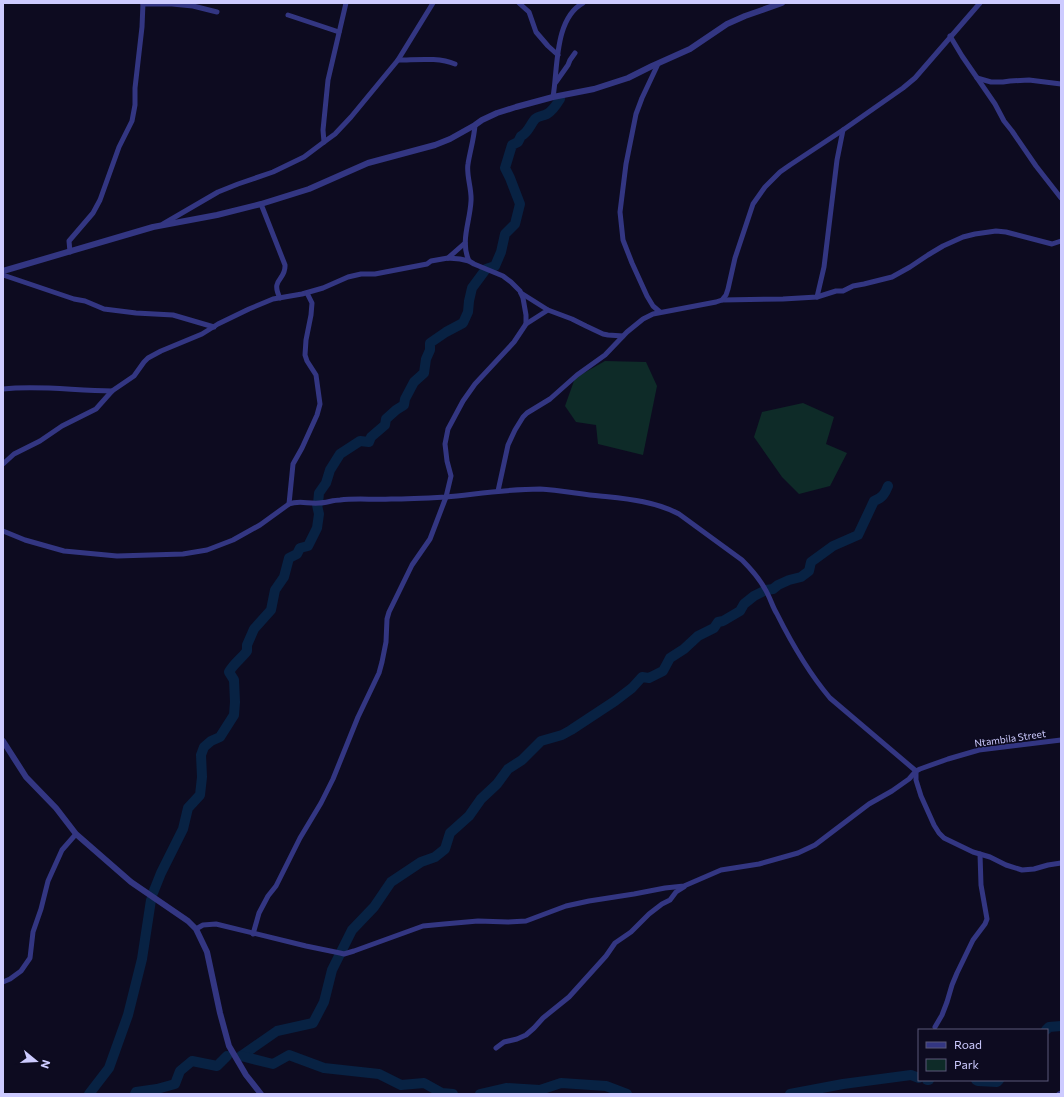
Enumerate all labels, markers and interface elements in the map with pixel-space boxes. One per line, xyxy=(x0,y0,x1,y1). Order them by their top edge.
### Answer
street label: Ntambila Street xyxy=(973,727,1047,749)
legend xyxy=(918,1029,1048,1081)
text: Road xyxy=(954,1037,982,1051)
north arrow xyxy=(16,1041,56,1081)
text: Park xyxy=(954,1057,980,1071)
text: N xyxy=(39,1058,53,1070)

